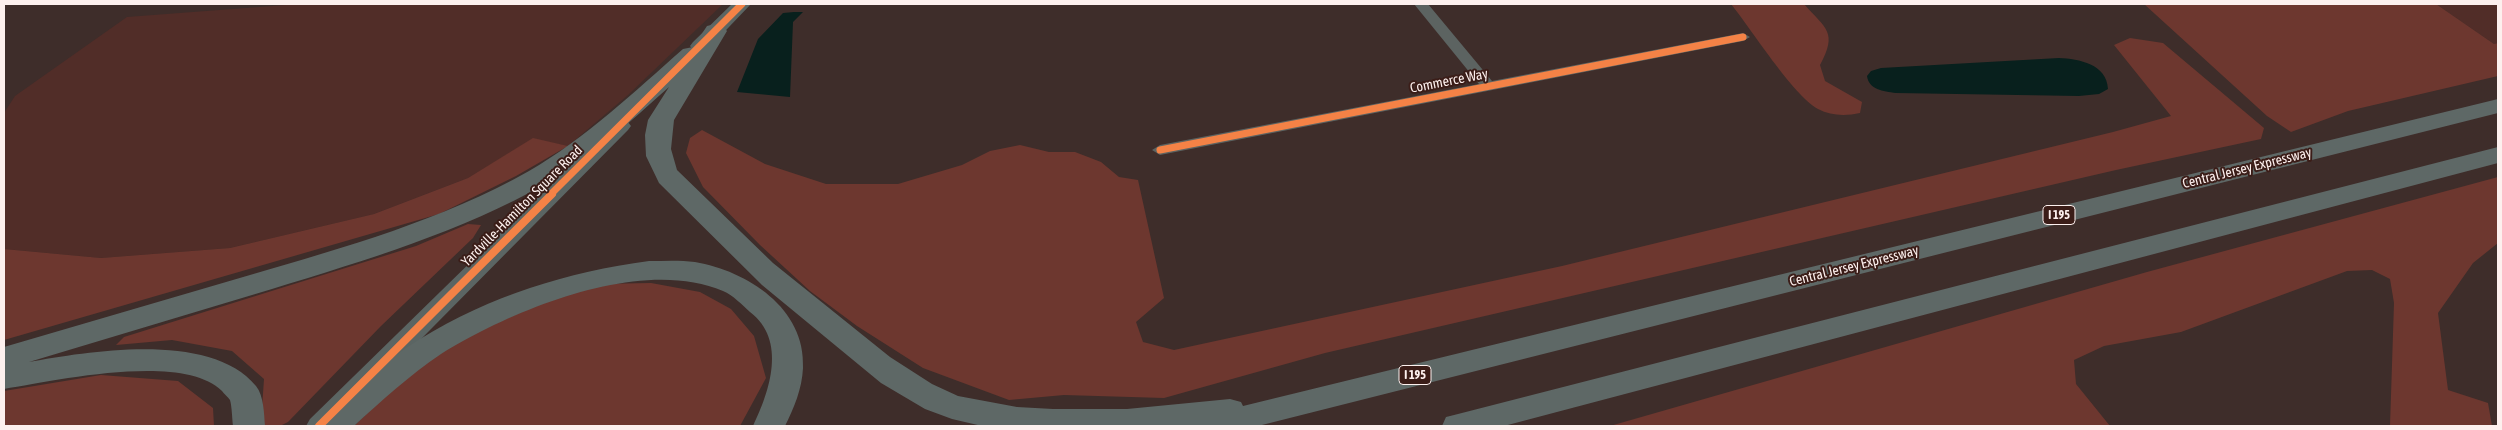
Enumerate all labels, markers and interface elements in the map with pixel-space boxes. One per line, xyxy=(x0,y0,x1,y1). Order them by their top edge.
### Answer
street label: Commerce Way xyxy=(1409,65,1489,97)
street label: Yardville-Hamilton Square Road xyxy=(458,142,586,270)
street label: Central Jersey Expressway xyxy=(2181,144,2313,192)
road number: I 195 xyxy=(2043,206,2075,224)
street label: Central Jersey Expressway xyxy=(1788,242,1920,290)
road number: I 195 xyxy=(1399,366,1431,384)

